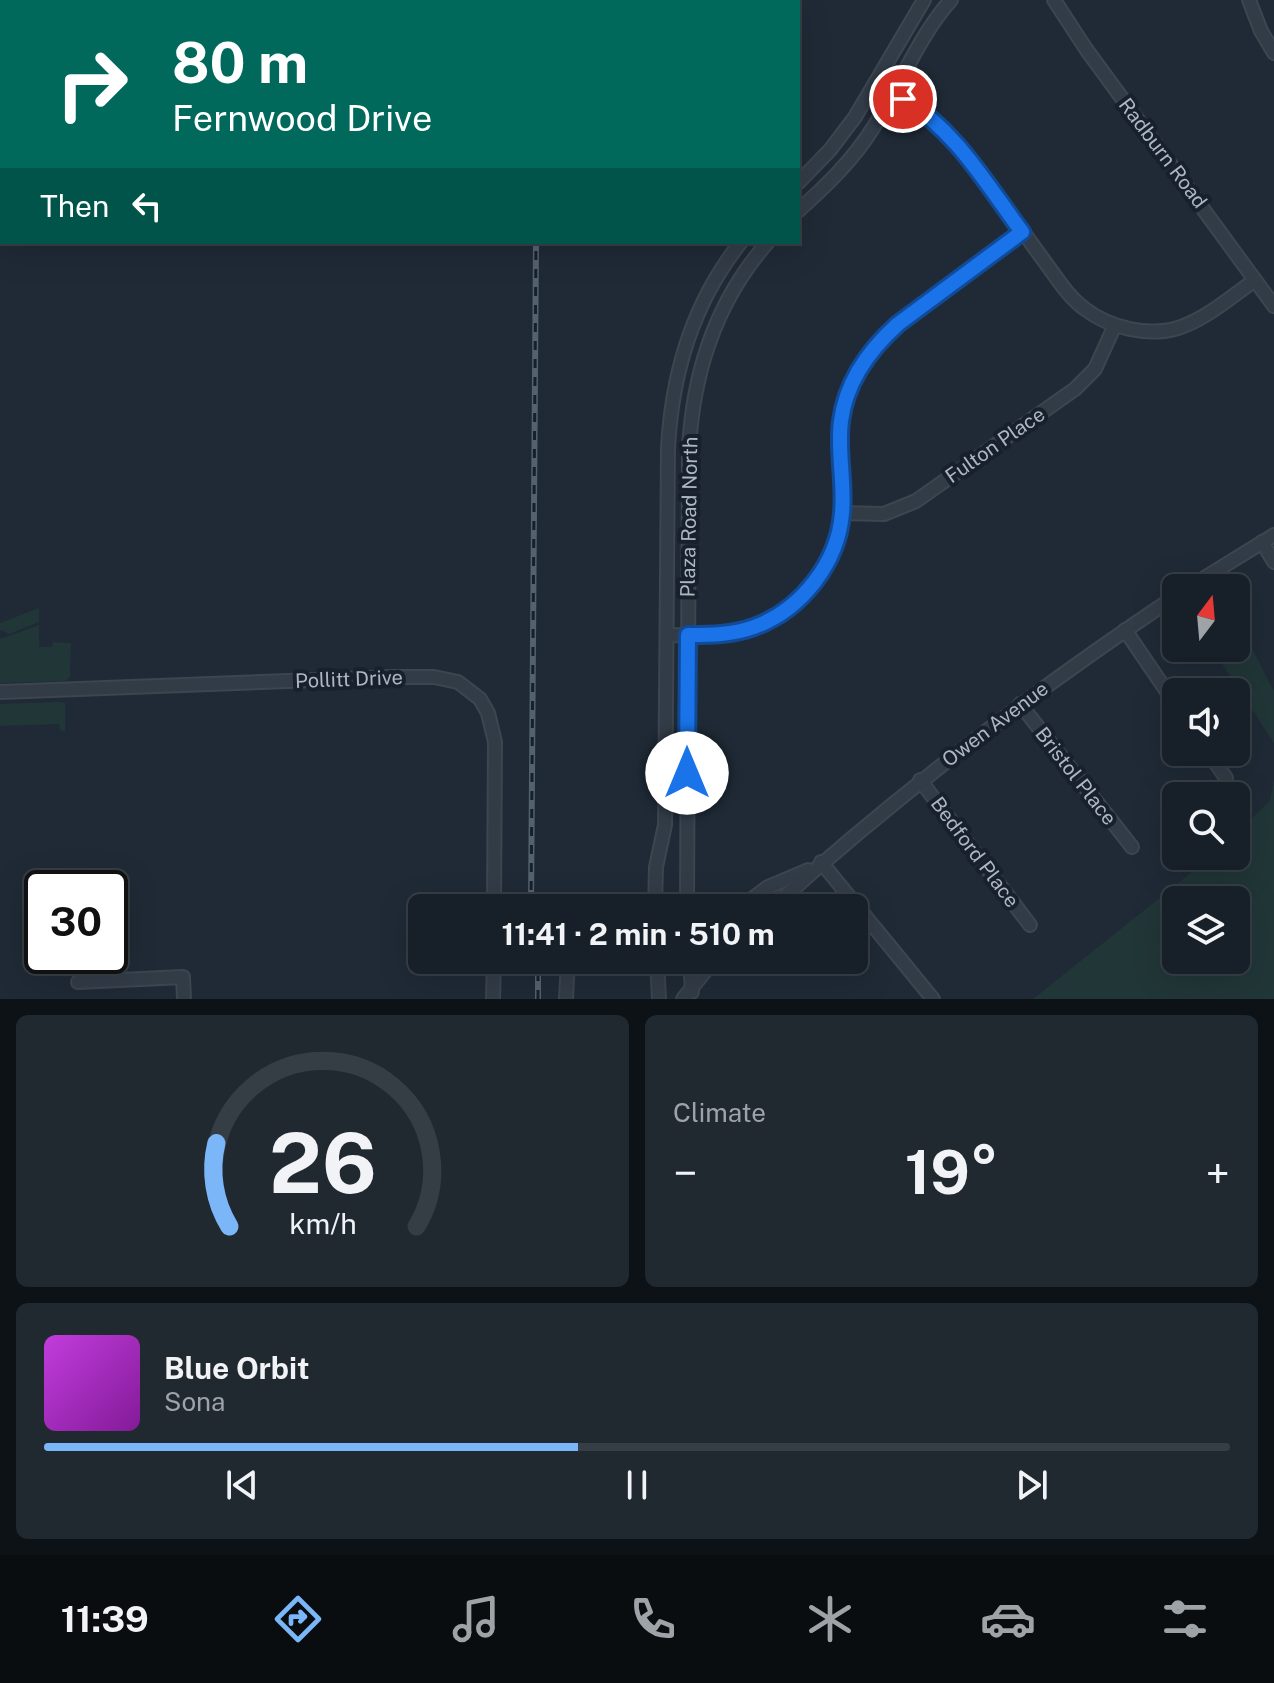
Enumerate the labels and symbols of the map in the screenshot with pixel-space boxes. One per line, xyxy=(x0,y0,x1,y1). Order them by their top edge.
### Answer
pin xyxy=(869,65,937,133)
street label: Radburn Road xyxy=(1114,93,1212,213)
street label: Fulton Place xyxy=(941,402,1049,488)
street label: Plaza Road North xyxy=(676,436,702,598)
north arrow xyxy=(1162,574,1250,662)
street label: Pollitt Drive xyxy=(295,665,403,693)
street label: Owen Avenue xyxy=(937,676,1053,772)
street label: Bristol Place xyxy=(1030,722,1122,830)
position arrow xyxy=(645,731,729,815)
street label: Bedford Place xyxy=(926,792,1024,912)
speed limit sign: 30 xyxy=(24,870,128,974)

